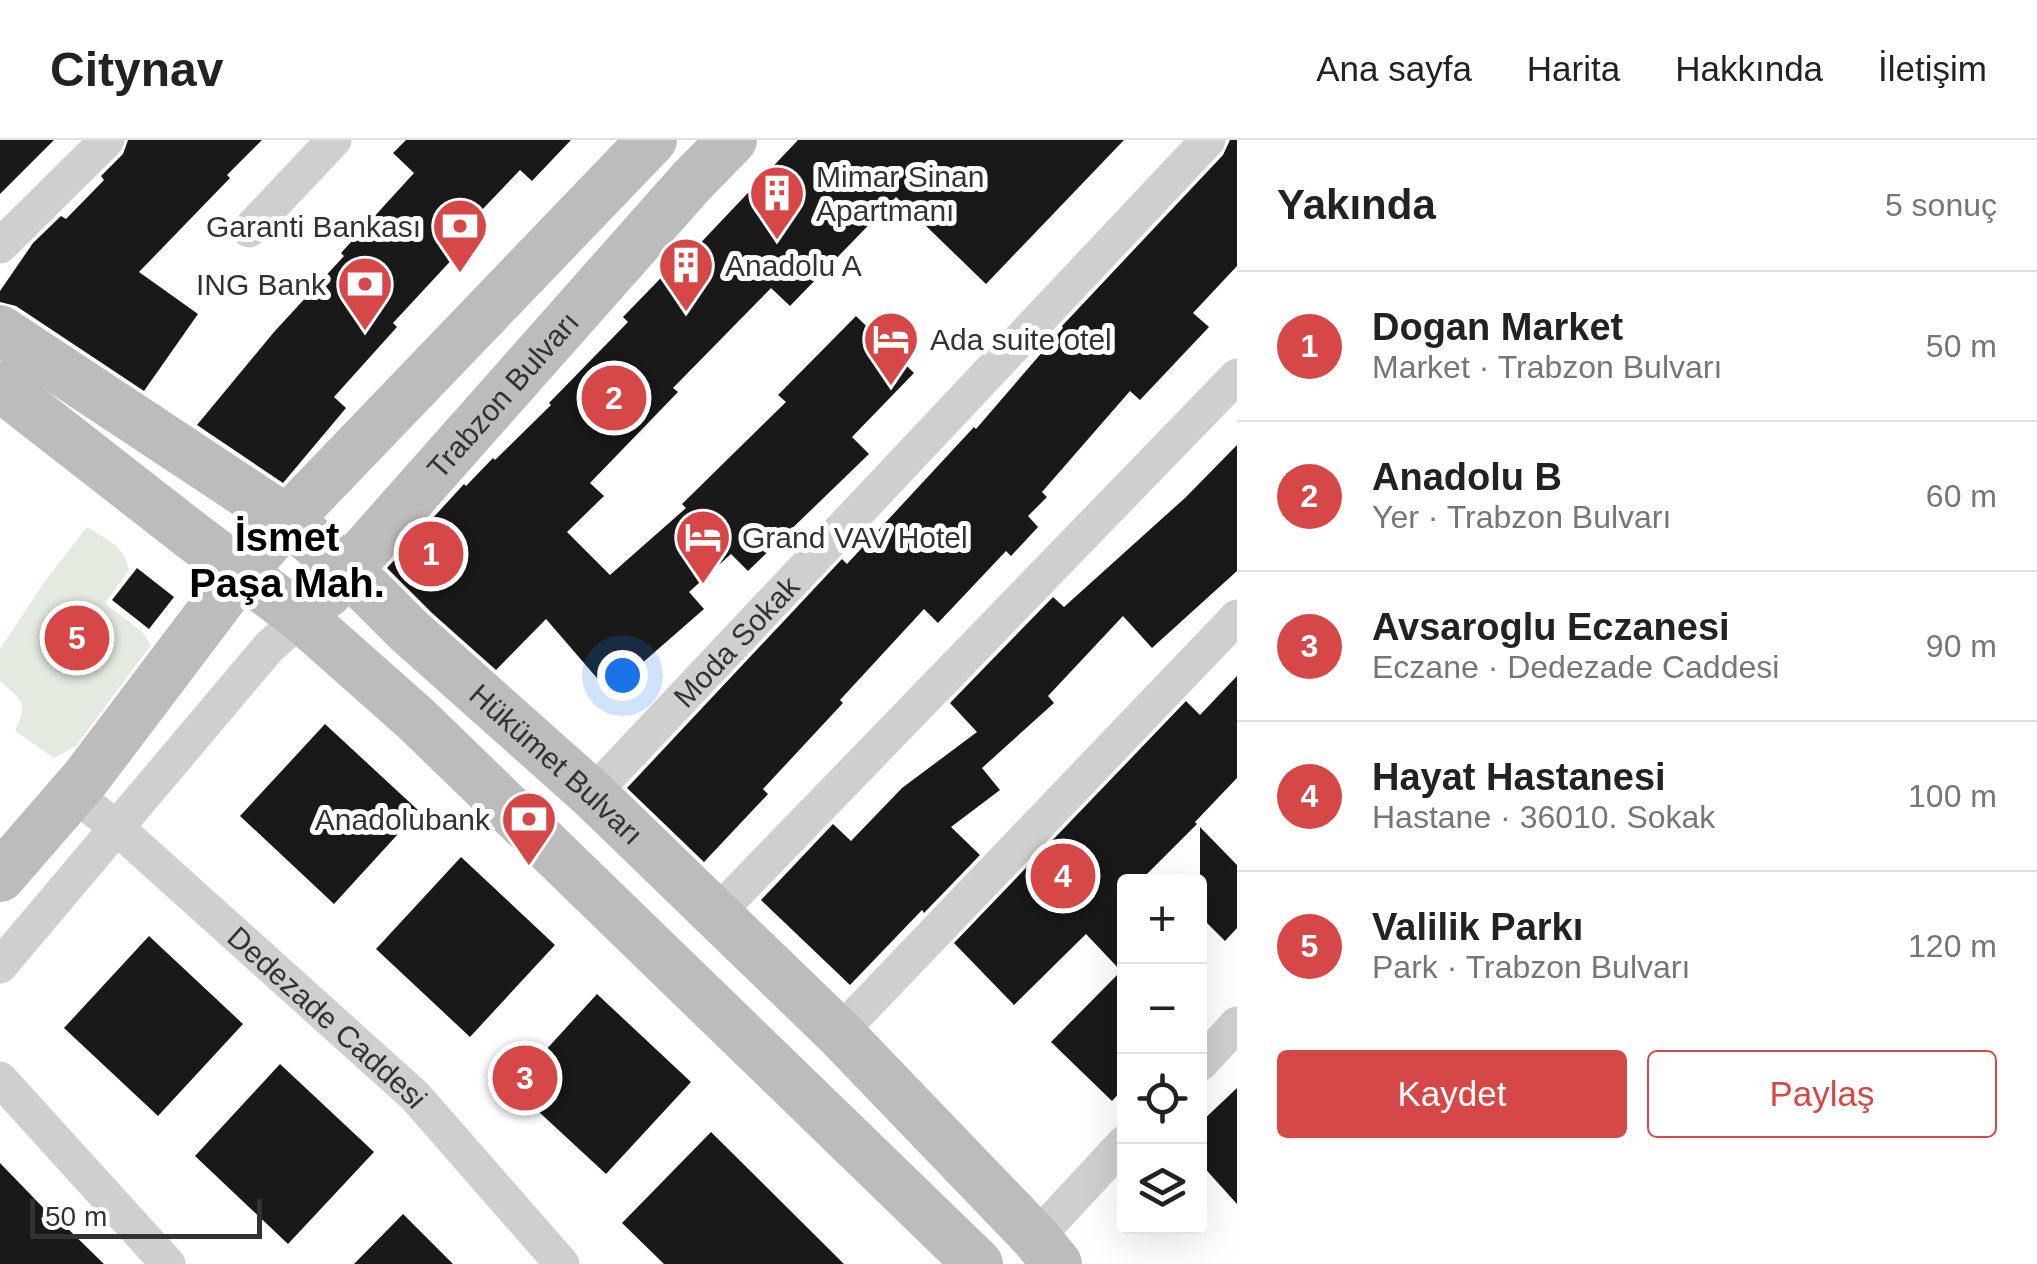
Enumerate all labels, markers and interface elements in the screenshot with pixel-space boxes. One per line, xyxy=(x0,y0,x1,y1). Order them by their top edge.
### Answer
text: Citynav xyxy=(50,43,223,96)
text: Ana sayfa xyxy=(1316,49,1472,88)
text: Harita xyxy=(1527,49,1620,88)
text: Hakkında xyxy=(1675,49,1823,88)
text: İletişim xyxy=(1878,49,1987,88)
place label: Mimar Sinan Apartmanı xyxy=(816,160,984,227)
building icon: Mimar Sinan Apartmanı xyxy=(747,163,807,242)
text: Yakında xyxy=(1277,181,1436,228)
text: 5 sonuç xyxy=(1885,187,1997,223)
bank icon: Garanti Bankası xyxy=(430,196,490,275)
place label: Garanti Bankası xyxy=(206,210,421,243)
building icon: Anadolu A xyxy=(656,235,716,314)
place label: Anadolu A xyxy=(725,249,862,282)
bank icon: ING Bank xyxy=(335,254,395,333)
place label: ING Bank xyxy=(196,268,327,301)
street label: Trabzon Bulvarı xyxy=(420,305,585,484)
text: Dogan Market xyxy=(1372,306,1623,348)
hotel icon: Ada suite otel xyxy=(861,309,921,388)
place label: Ada suite otel xyxy=(930,323,1112,356)
text: 1 xyxy=(1301,328,1318,364)
text: 50 m xyxy=(1926,328,1997,364)
text: Market · Trabzon Bulvarı xyxy=(1372,349,1722,385)
pin: 2 xyxy=(582,360,646,436)
text: Anadolu B xyxy=(1372,456,1562,498)
text: 2 xyxy=(1301,478,1318,514)
text: 60 m xyxy=(1926,478,1997,514)
text: Yer · Trabzon Bulvarı xyxy=(1372,499,1671,535)
hotel icon: Grand VAV Hotel xyxy=(673,507,733,586)
district label: İsmet Paşa Mah. xyxy=(189,515,385,605)
pin: 1 xyxy=(398,516,464,592)
place label: Grand VAV Hotel xyxy=(742,521,968,554)
street label: Moda Sokak xyxy=(667,568,806,713)
pin: 5 xyxy=(44,600,110,676)
text: Avsaroglu Eczanesi xyxy=(1372,606,1730,648)
text: 3 xyxy=(1301,628,1318,664)
text: 90 m xyxy=(1926,628,1997,664)
text: Eczane · Dedezade Caddesi xyxy=(1372,649,1779,685)
your location xyxy=(597,650,648,701)
street label: Hükümet Bulvarı xyxy=(464,677,650,851)
text: Hayat Hastanesi xyxy=(1372,756,1666,798)
text: 4 xyxy=(1301,778,1318,814)
text: 100 m xyxy=(1908,778,1997,814)
bank icon: Anadolubank xyxy=(499,789,559,868)
text: Hastane · 36010. Sokak xyxy=(1372,799,1715,835)
place label: Anadolubank xyxy=(315,803,491,836)
pin: 4 xyxy=(1030,838,1096,914)
map controls xyxy=(1117,874,1207,1234)
button: + xyxy=(1117,874,1207,964)
text: Valilik Parkı xyxy=(1372,906,1583,948)
street label: Dedezade Caddesi xyxy=(222,920,434,1114)
text: 5 xyxy=(1301,928,1318,964)
text: 120 m xyxy=(1908,928,1997,964)
text: Park · Trabzon Bulvarı xyxy=(1372,949,1690,985)
button: − xyxy=(1117,964,1207,1054)
pin: 3 xyxy=(492,1040,558,1116)
button: Kaydet xyxy=(1277,1050,1627,1138)
button: Paylaş xyxy=(1647,1050,1997,1138)
button: locate xyxy=(1117,1054,1207,1144)
button: layers xyxy=(1117,1144,1207,1234)
scale bar xyxy=(30,1194,262,1238)
text: 50 m xyxy=(45,1201,107,1232)

